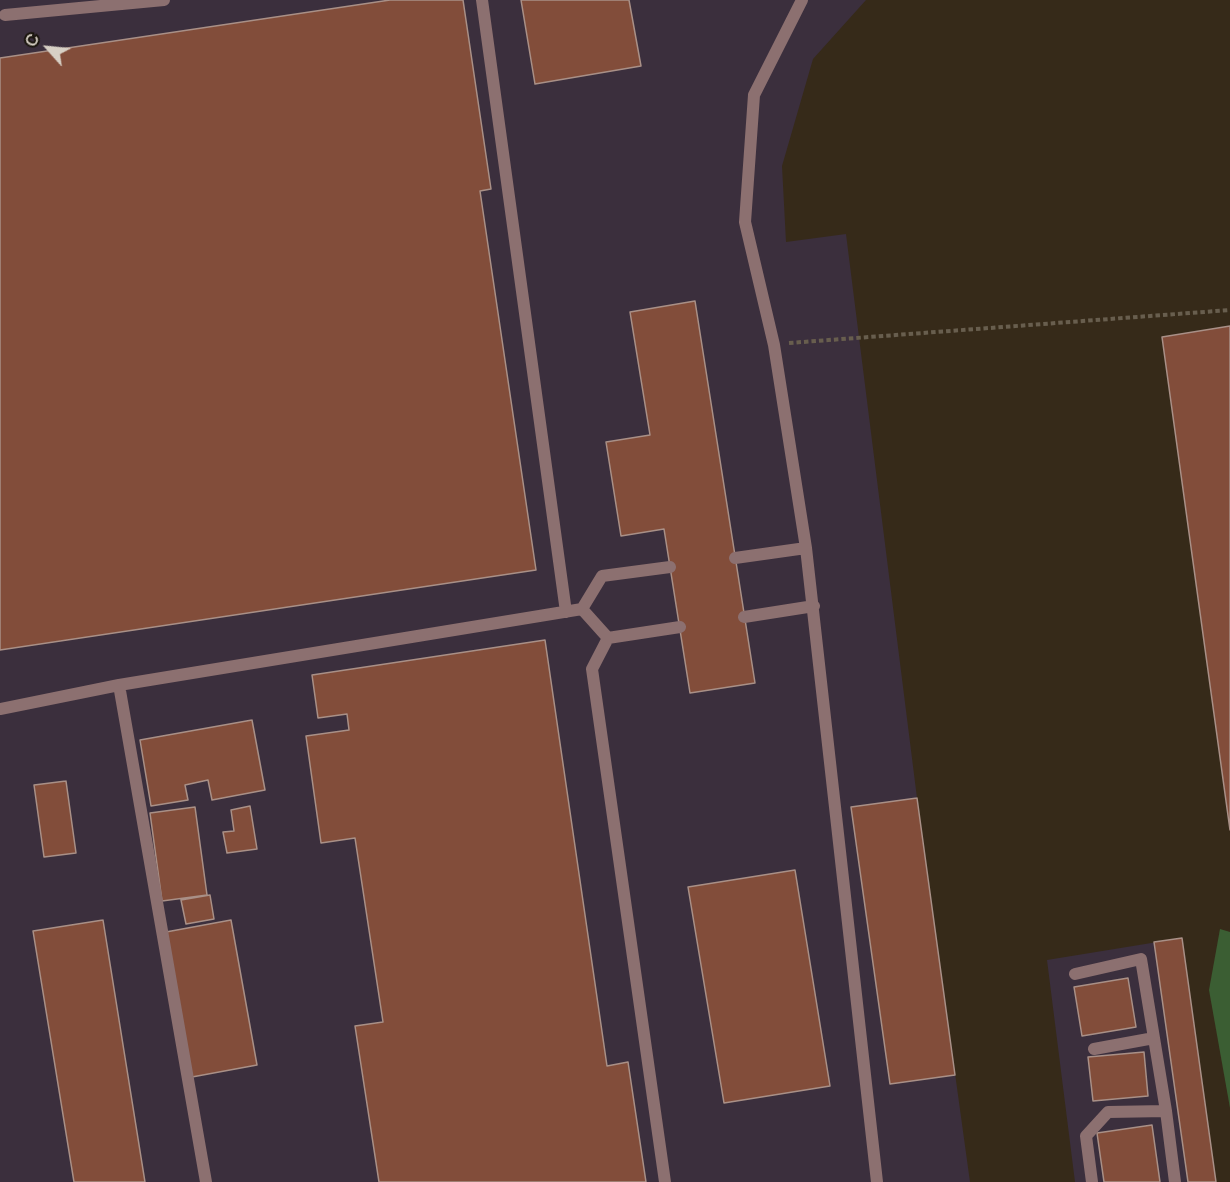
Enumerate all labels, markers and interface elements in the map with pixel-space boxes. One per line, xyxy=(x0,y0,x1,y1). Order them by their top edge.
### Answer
north arrow xyxy=(18,18,78,78)
text: С xyxy=(19,30,44,50)

